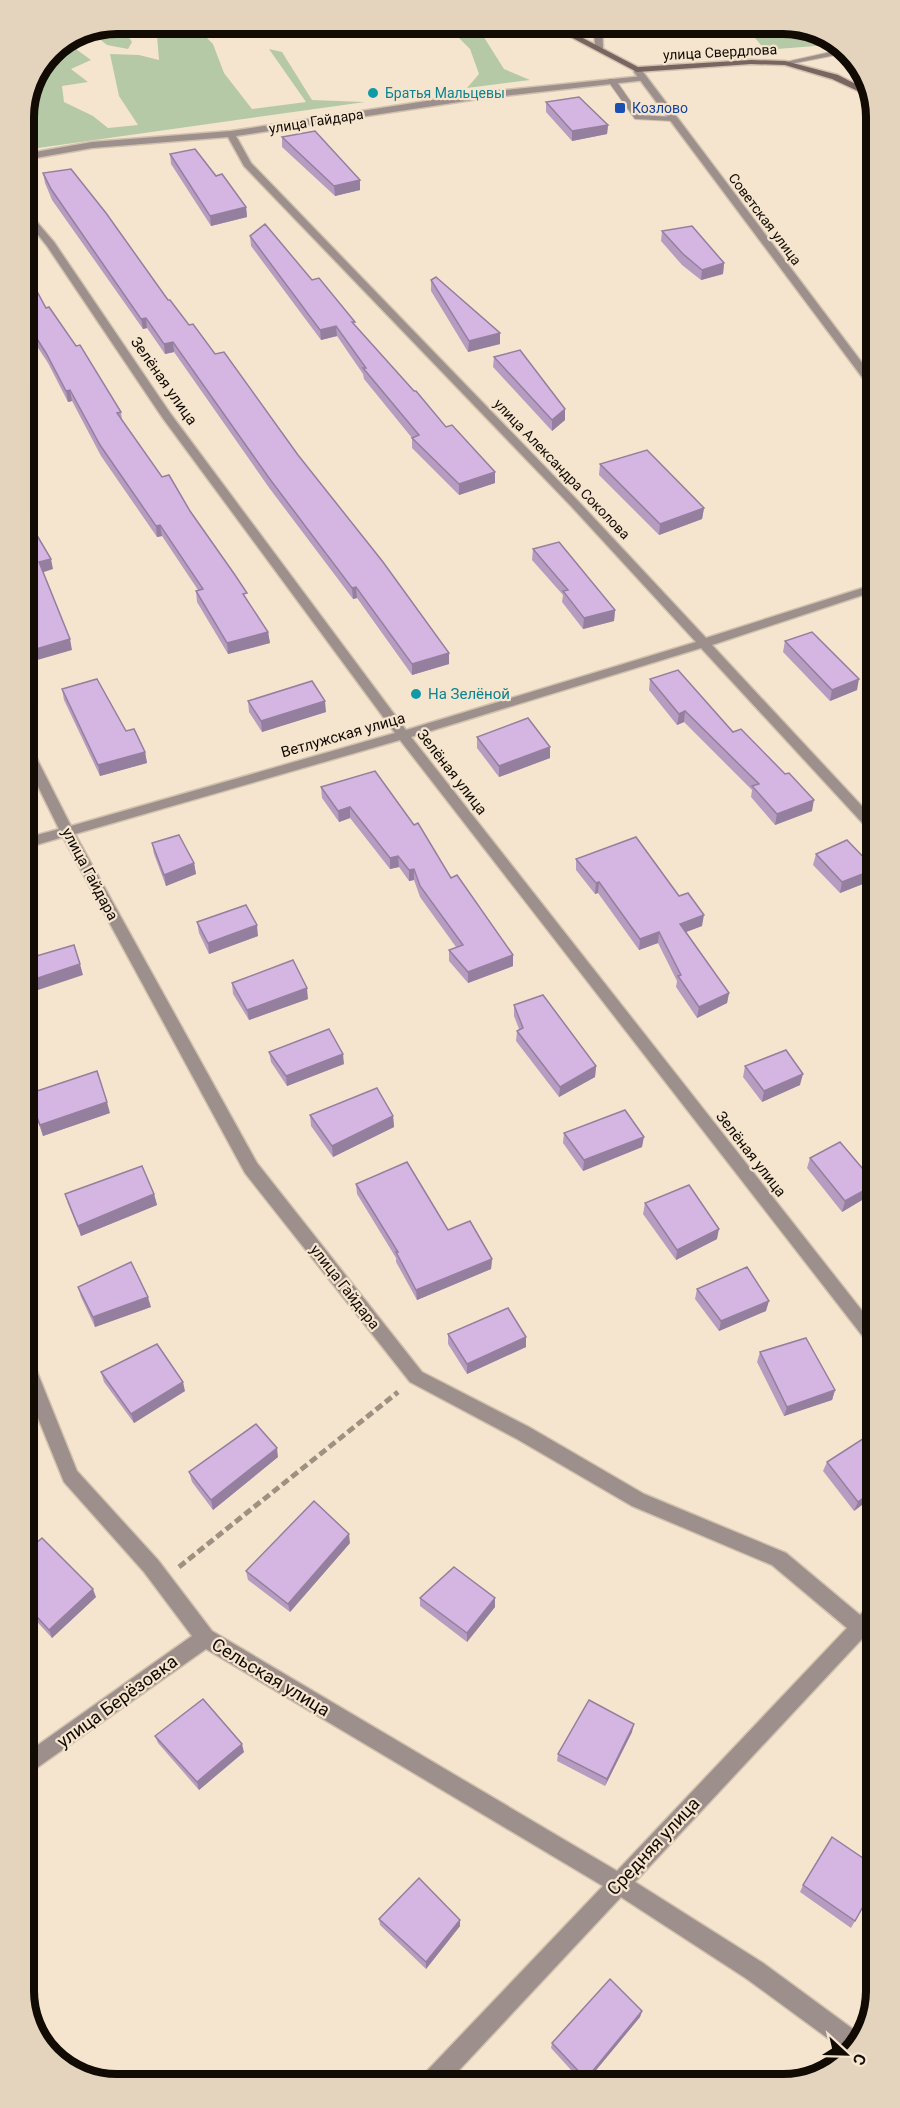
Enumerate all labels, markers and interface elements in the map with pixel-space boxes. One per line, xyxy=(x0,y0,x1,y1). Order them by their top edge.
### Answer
street label: улица Свердлова xyxy=(662,41,778,63)
place label: Братья Мальцевы xyxy=(385,85,505,101)
marker: Братья Мальцевы xyxy=(366,86,380,100)
place label: Козлово xyxy=(632,100,688,116)
marker: Козлово xyxy=(613,101,627,115)
street label: улица Гайдара xyxy=(268,106,364,136)
street label: Советская улица xyxy=(725,170,805,268)
street label: Зелёная улица xyxy=(127,333,201,429)
street label: улица Александра Соколова xyxy=(491,396,633,542)
place label: На Зелёной xyxy=(428,685,510,703)
marker: На Зелёной xyxy=(409,687,423,701)
street label: Ветлужская улица xyxy=(279,709,407,761)
street label: Зелёная улица xyxy=(413,726,491,818)
street label: улица Гайдара xyxy=(58,825,122,923)
street label: Зелёная улица xyxy=(712,1108,790,1200)
street label: улица Гайдара xyxy=(306,1241,384,1333)
street label: Сельская улица xyxy=(208,1633,334,1721)
street label: улица Берёзовка xyxy=(53,1650,181,1752)
street label: Средняя улица xyxy=(602,1793,704,1899)
north arrow xyxy=(816,2024,876,2084)
text: С xyxy=(849,2051,870,2068)

